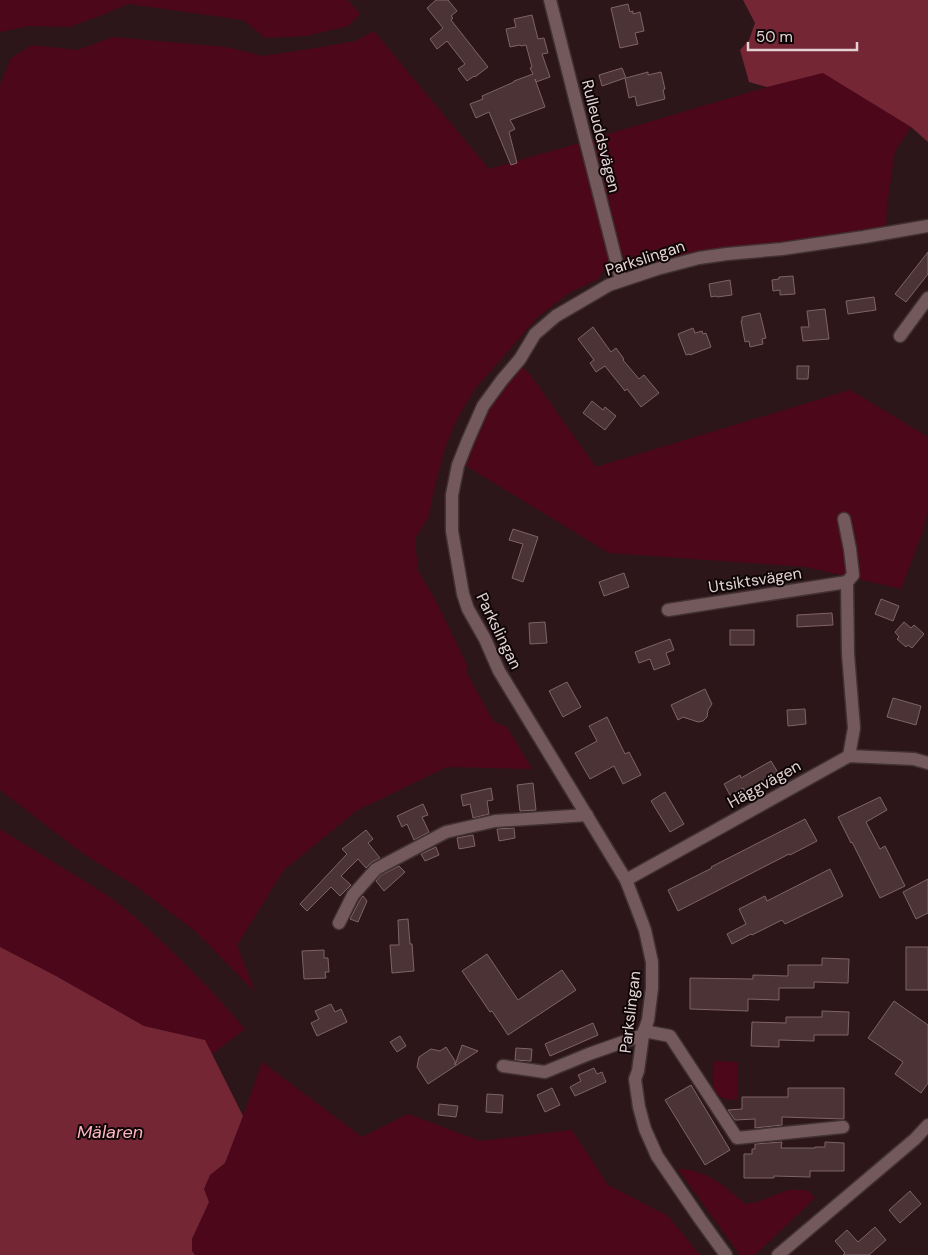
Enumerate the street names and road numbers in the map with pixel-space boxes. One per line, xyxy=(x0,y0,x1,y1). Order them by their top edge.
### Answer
street label: Rulleuddsvägen xyxy=(577,77,625,195)
street label: Parkslingan xyxy=(602,235,688,281)
street label: Utsiktsvägen xyxy=(707,562,803,598)
street label: Parkslingan xyxy=(471,589,527,673)
street label: Häggvägen xyxy=(723,755,805,813)
street label: Parkslingan xyxy=(615,970,645,1054)

